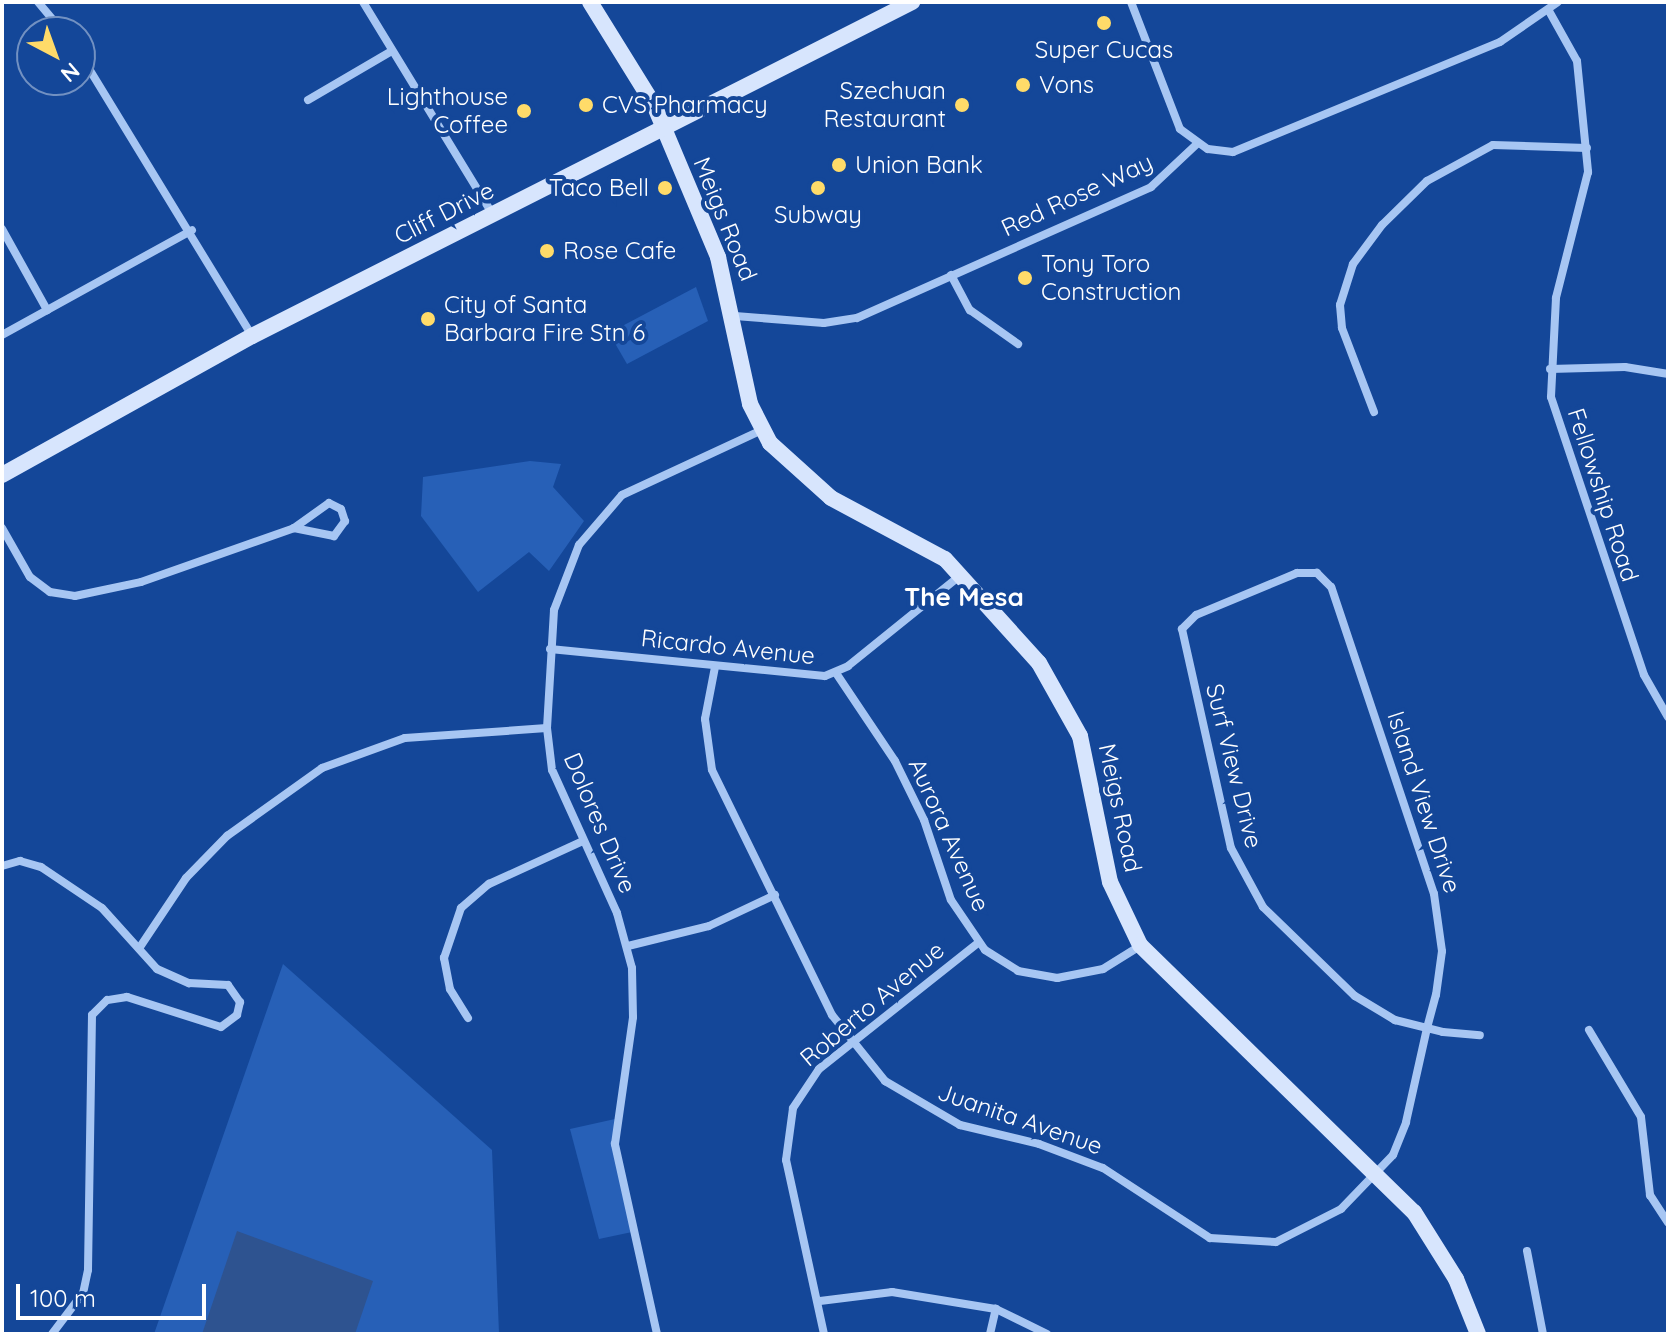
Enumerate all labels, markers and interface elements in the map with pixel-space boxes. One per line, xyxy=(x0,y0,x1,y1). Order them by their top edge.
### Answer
marker: Super Cucas xyxy=(1095,14,1113,32)
north arrow xyxy=(16,16,96,96)
place label: Super Cucas xyxy=(1035,36,1173,64)
text: N xyxy=(55,57,86,88)
place label: Vons xyxy=(1039,71,1094,99)
marker: Vons xyxy=(1014,76,1032,94)
place label: Szechuan Restaurant xyxy=(824,77,946,133)
place label: Lighthouse Coffee xyxy=(387,83,508,139)
place label: CVS Pharmacy xyxy=(602,91,768,119)
marker: CVS Pharmacy xyxy=(577,96,595,114)
marker: Szechuan Restaurant xyxy=(953,96,971,114)
marker: Lighthouse Coffee xyxy=(515,102,533,120)
street label: Red Rose Way xyxy=(997,147,1157,243)
place label: Union Bank xyxy=(855,151,983,179)
street label: Meigs Road xyxy=(687,153,763,285)
marker: Union Bank xyxy=(830,156,848,174)
place label: Taco Bell xyxy=(549,174,649,202)
street label: Cliff Drive xyxy=(389,176,499,250)
marker: Taco Bell xyxy=(656,179,674,197)
marker: Subway xyxy=(809,179,827,197)
place label: Subway xyxy=(774,201,862,229)
place label: Rose Cafe xyxy=(563,237,676,265)
marker: Rose Cafe xyxy=(538,242,556,260)
place label: Tony Toro Construction xyxy=(1041,250,1181,306)
marker: Tony Toro Construction xyxy=(1016,269,1034,287)
place label: City of Santa Barbara Fire Stn 6 xyxy=(444,291,645,347)
marker: City of Santa Barbara Fire Stn 6 xyxy=(419,310,437,328)
street label: Fellowship Road xyxy=(1561,405,1645,585)
district label: The Mesa xyxy=(904,581,1024,613)
street label: Ricardo Avenue xyxy=(640,624,816,670)
street label: Surf View Drive xyxy=(1200,681,1268,851)
street label: Island View Drive xyxy=(1381,708,1467,896)
street label: Meigs Road xyxy=(1092,741,1148,875)
street label: Dolores Drive xyxy=(558,749,642,897)
street label: Aurora Avenue xyxy=(902,754,996,916)
street label: Roberto Avenue xyxy=(794,935,950,1073)
street label: Juanita Avenue xyxy=(934,1077,1106,1161)
scale bar xyxy=(20,1268,210,1318)
text: 100 m xyxy=(30,1283,96,1313)

